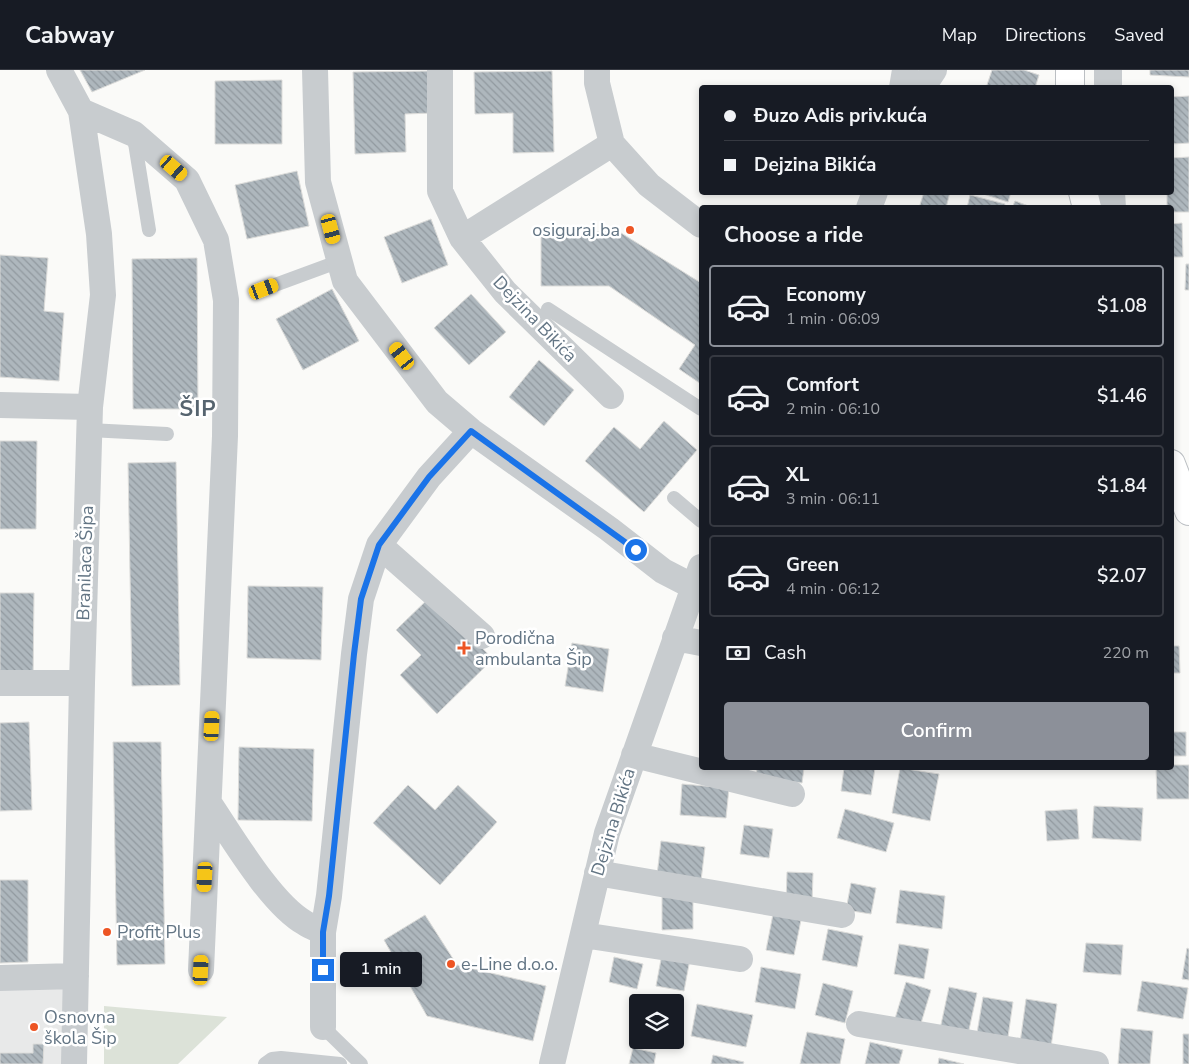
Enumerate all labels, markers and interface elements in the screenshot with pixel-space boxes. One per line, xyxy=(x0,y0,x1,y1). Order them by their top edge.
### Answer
text: Cabway xyxy=(25,19,114,51)
text: Map xyxy=(942,23,977,47)
text: Directions xyxy=(1005,23,1086,47)
text: Saved xyxy=(1114,23,1164,47)
text: Đuzo Adis priv.kuća xyxy=(754,103,927,129)
car xyxy=(157,152,190,184)
text: Dejzina Bikića xyxy=(754,152,876,178)
car xyxy=(319,213,342,245)
place label: osiguraj.ba xyxy=(532,218,620,242)
text: Choose a ride xyxy=(724,220,863,250)
marker: osiguraj.ba xyxy=(624,224,636,236)
street label: Dejzina Bikića xyxy=(488,271,582,367)
car xyxy=(247,277,280,301)
text: Economy xyxy=(786,282,866,308)
icon: car xyxy=(726,284,771,329)
text: $1.08 xyxy=(1097,293,1147,319)
text: 1 min · 06:09 xyxy=(786,308,880,330)
car xyxy=(386,340,417,372)
text: Comfort xyxy=(786,372,859,398)
icon: car xyxy=(726,374,771,419)
text: $1.46 xyxy=(1097,383,1147,409)
district label: ŠIP xyxy=(179,394,217,424)
text: 2 min · 06:10 xyxy=(786,398,880,420)
text: XL xyxy=(786,462,809,488)
icon: car xyxy=(726,464,771,509)
text: $1.84 xyxy=(1097,473,1147,499)
text: 3 min · 06:11 xyxy=(786,488,880,510)
street label: Branilaca Šipa xyxy=(71,505,99,621)
route start xyxy=(625,539,647,561)
text: Green xyxy=(786,552,839,578)
icon: car xyxy=(726,554,771,599)
text: $2.07 xyxy=(1097,563,1147,589)
text: 4 min · 06:12 xyxy=(786,578,880,600)
place label: Porodična ambulanta Šip xyxy=(475,626,592,671)
icon: cash xyxy=(724,639,752,667)
text: Cash xyxy=(764,640,806,666)
marker: Porodična ambulanta Šip xyxy=(457,641,471,655)
text: 220 m xyxy=(1102,642,1149,664)
button: Confirm xyxy=(724,702,1149,760)
car xyxy=(203,711,220,741)
street label: Dejzina Bikića xyxy=(585,765,641,879)
car xyxy=(196,862,213,892)
place label: Profit Plus xyxy=(117,920,201,944)
marker: Profit Plus xyxy=(101,926,113,938)
callout: 1 min xyxy=(340,952,423,988)
place label: e-Line d.o.o. xyxy=(461,952,558,976)
car xyxy=(192,955,209,985)
text: 1 min xyxy=(361,958,401,980)
marker: e-Line d.o.o. xyxy=(445,958,457,970)
route end xyxy=(312,959,334,981)
map controls xyxy=(629,994,684,1049)
button: layers xyxy=(629,994,684,1049)
place label: Osnovna škola Šip xyxy=(44,1005,117,1050)
marker: Osnovna škola Šip xyxy=(28,1021,40,1033)

